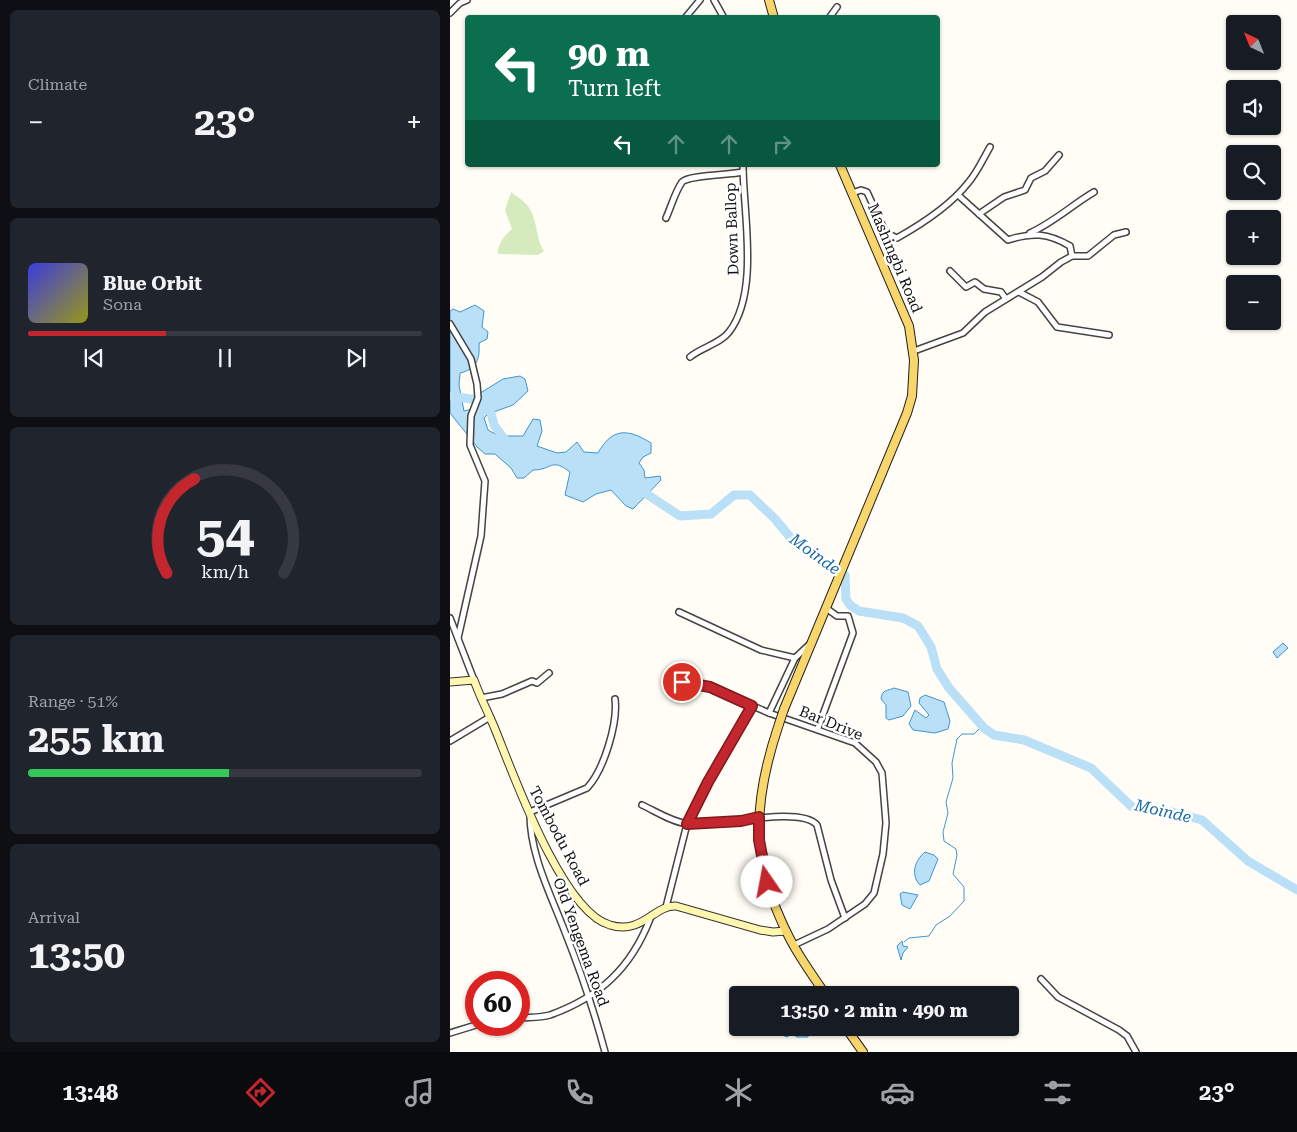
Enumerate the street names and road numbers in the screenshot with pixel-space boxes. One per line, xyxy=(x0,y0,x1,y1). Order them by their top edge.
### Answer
street label: Down Ballop xyxy=(721,182,743,276)
street label: Mashingbi Road xyxy=(864,201,926,316)
street label: Bar Drive xyxy=(796,702,866,744)
street label: Tombodu Road xyxy=(525,783,593,889)
street label: Old Yengema Road xyxy=(549,875,613,1009)

